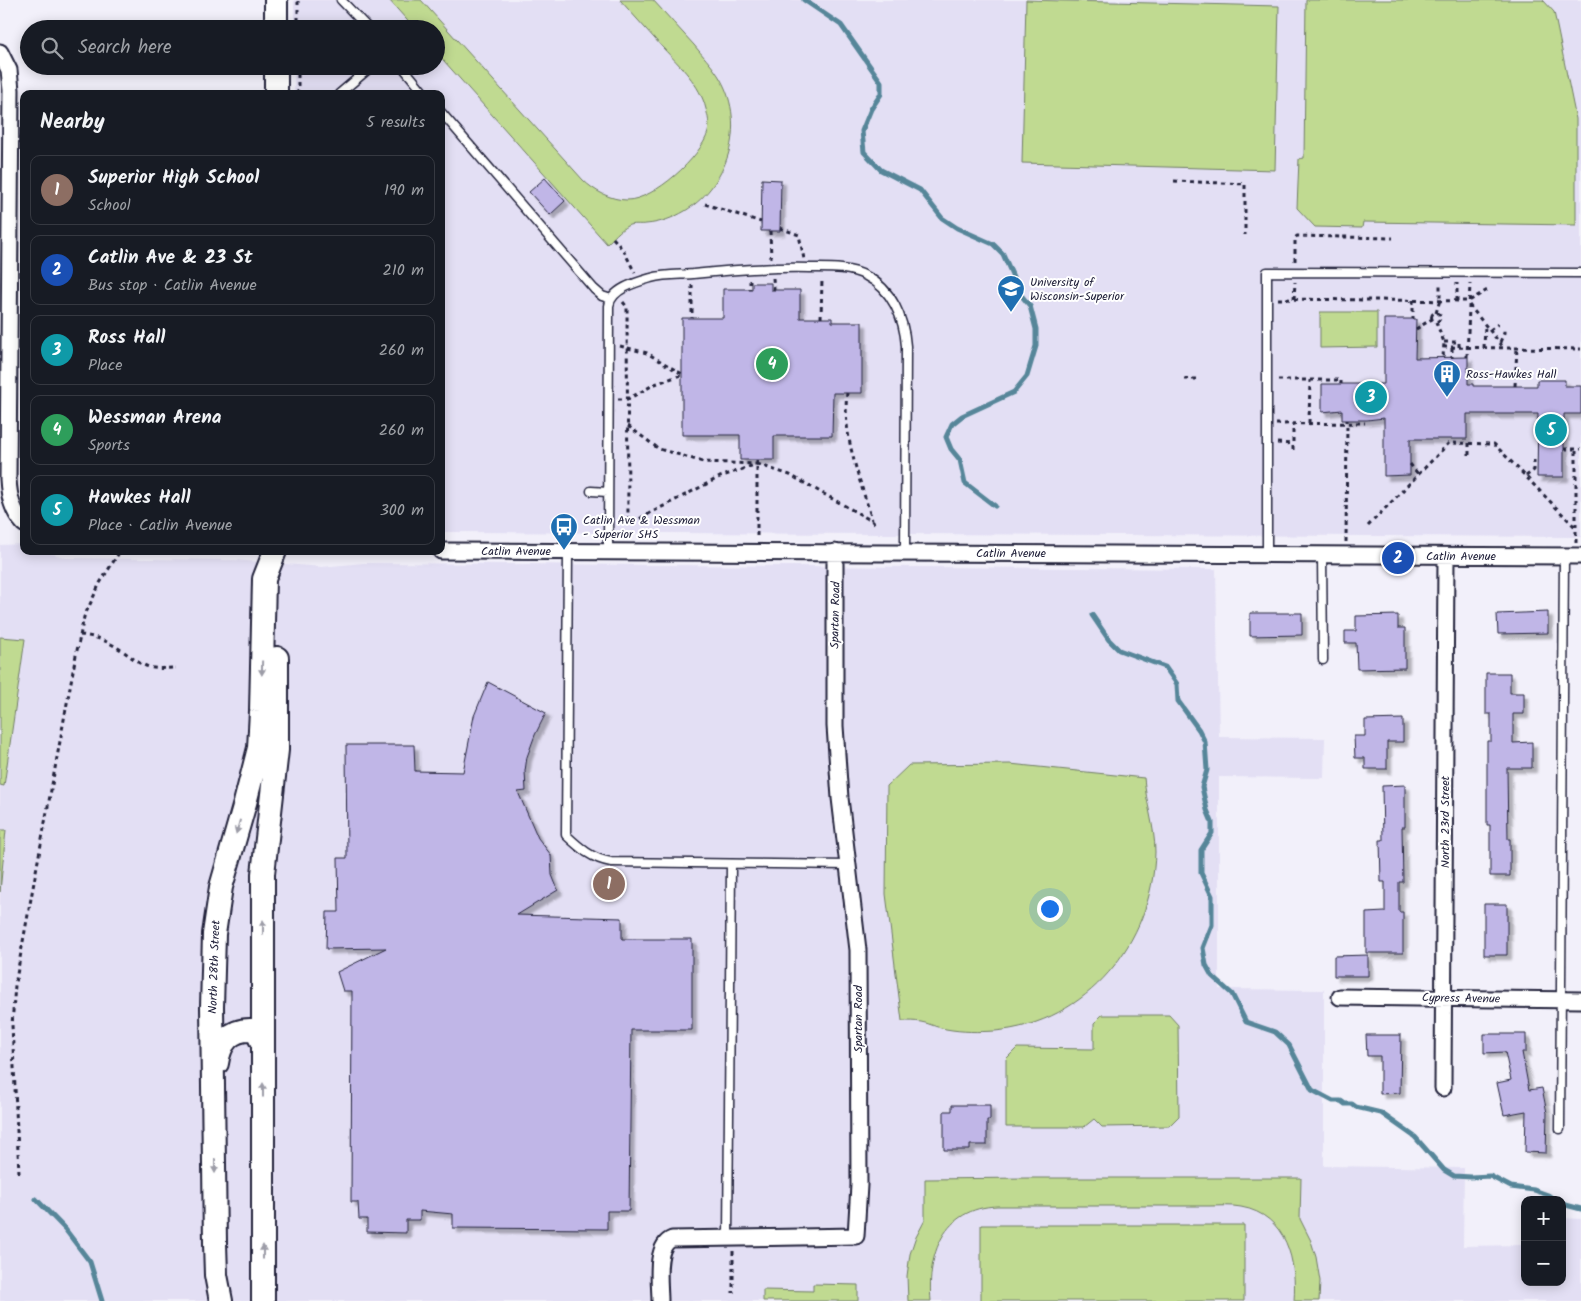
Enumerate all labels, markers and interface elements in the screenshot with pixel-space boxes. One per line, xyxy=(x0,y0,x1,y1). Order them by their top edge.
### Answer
search box xyxy=(20,20,445,75)
text: Search here xyxy=(78,33,172,63)
icon: search xyxy=(38,34,66,62)
text: Nearby xyxy=(40,106,105,139)
text: 5 results xyxy=(366,110,425,135)
text: Superior High School xyxy=(88,163,259,193)
text: 1 xyxy=(55,178,59,203)
text: 190 m xyxy=(384,178,424,203)
text: School xyxy=(88,193,131,218)
text: Catlin Ave & 23 St xyxy=(88,243,252,273)
text: 2 xyxy=(52,258,62,283)
text: 210 m xyxy=(383,258,424,283)
text: Bus stop · Catlin Avenue xyxy=(88,273,257,298)
place label: University of Wisconsin-Superior xyxy=(1030,273,1125,306)
school or university icon: University of Wisconsin-Superior xyxy=(996,274,1026,313)
text: Ross Hall xyxy=(88,323,165,353)
text: 3 xyxy=(53,338,61,363)
text: 260 m xyxy=(379,338,424,363)
pin: 4 xyxy=(756,345,788,383)
text: Place xyxy=(88,353,122,378)
building icon: Ross-Hawkes Hall xyxy=(1432,359,1462,398)
place label: Ross-Hawkes Hall xyxy=(1466,365,1556,384)
pin: 3 xyxy=(1355,378,1387,416)
text: Wessman Arena xyxy=(88,403,221,433)
pin: 5 xyxy=(1535,411,1567,449)
text: 4 xyxy=(53,418,61,443)
text: 260 m xyxy=(379,418,424,443)
text: Sports xyxy=(88,433,130,458)
text: Hawkes Hall xyxy=(88,483,191,513)
text: 5 xyxy=(53,498,61,523)
text: 300 m xyxy=(380,498,424,523)
place label: Catlin Ave & Wessman - Superior SHS xyxy=(583,511,700,544)
bus stop icon: Catlin Ave & Wessman - Superior SHS xyxy=(549,512,579,551)
text: Place · Catlin Avenue xyxy=(88,513,232,538)
pin: 2 xyxy=(1382,539,1414,577)
street label: Catlin Avenue xyxy=(481,542,551,561)
street label: Catlin Avenue xyxy=(976,544,1046,563)
street label: Catlin Avenue xyxy=(1426,547,1496,566)
street label: Spartan Road xyxy=(825,580,846,649)
one-way arrow xyxy=(258,660,266,676)
street label: North 23rd Street xyxy=(1436,775,1455,868)
one-way arrow xyxy=(234,820,242,835)
pin: 1 xyxy=(593,865,625,903)
your location xyxy=(1037,896,1063,922)
street label: North 28th Street xyxy=(203,919,226,1014)
one-way arrow xyxy=(259,919,267,935)
street label: Spartan Road xyxy=(849,984,868,1053)
street label: Cypress Avenue xyxy=(1422,988,1501,1009)
one-way arrow xyxy=(259,1082,267,1098)
one-way arrow xyxy=(211,1159,219,1175)
map controls xyxy=(1521,1196,1566,1286)
button: + xyxy=(1521,1196,1566,1241)
button: − xyxy=(1521,1241,1566,1286)
one-way arrow xyxy=(259,1244,267,1260)

